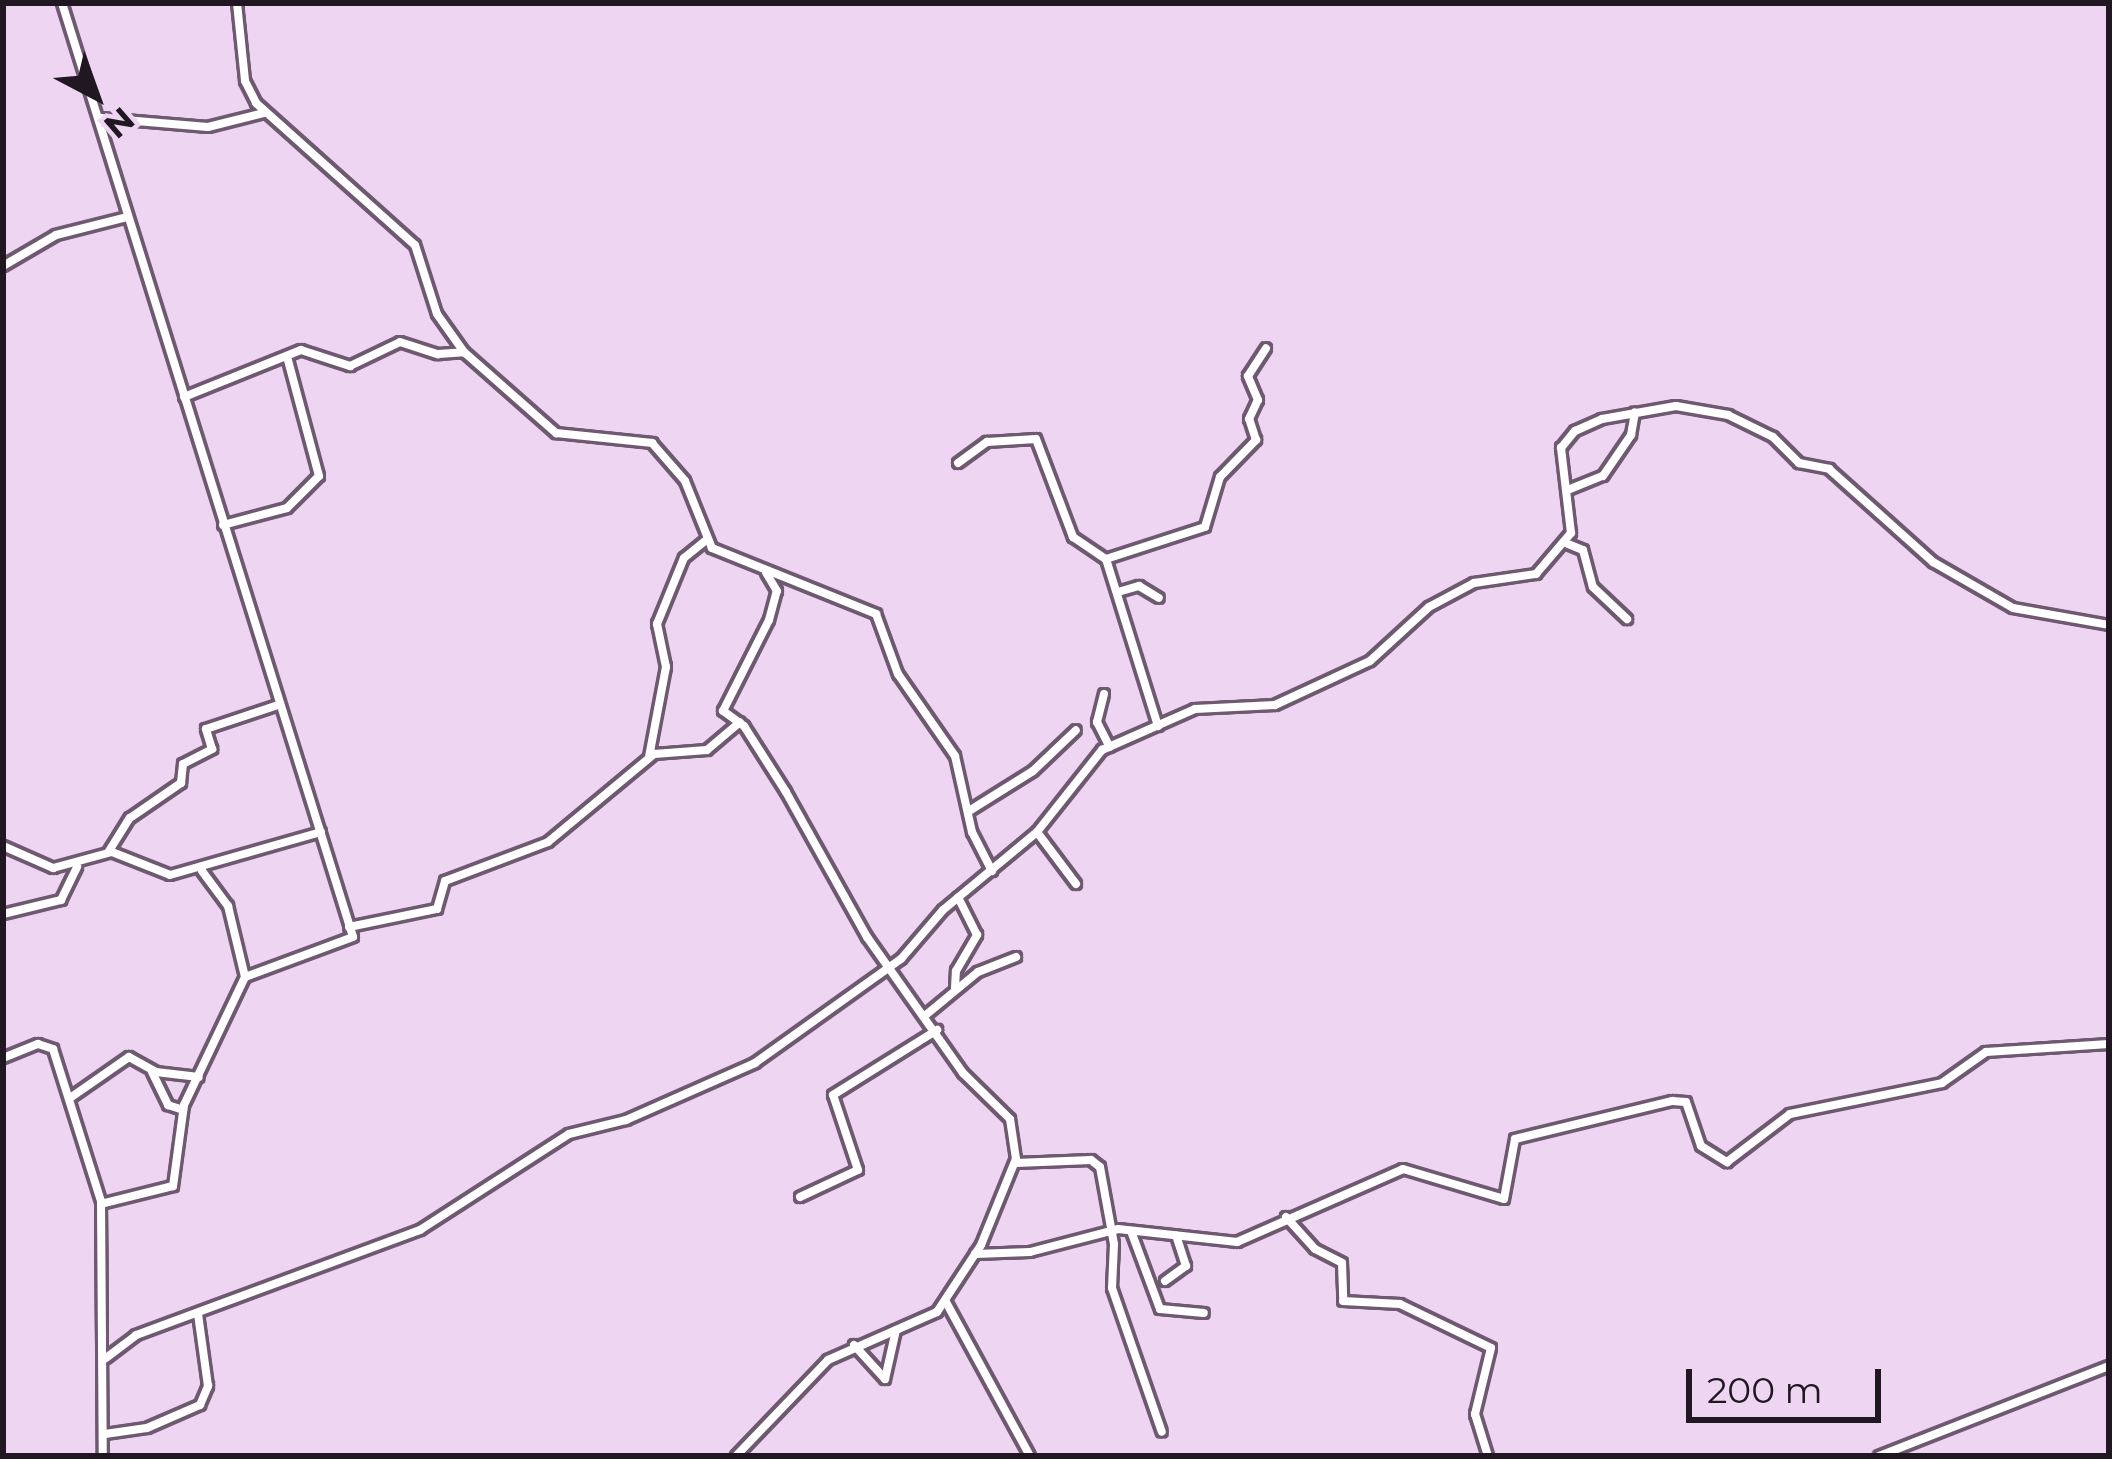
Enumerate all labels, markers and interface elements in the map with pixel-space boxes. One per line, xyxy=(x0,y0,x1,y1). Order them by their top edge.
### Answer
north arrow xyxy=(36,36,156,156)
text: N xyxy=(96,99,143,147)
scale bar xyxy=(1692,1345,1887,1419)
text: 200 m xyxy=(1707,1368,1823,1412)

